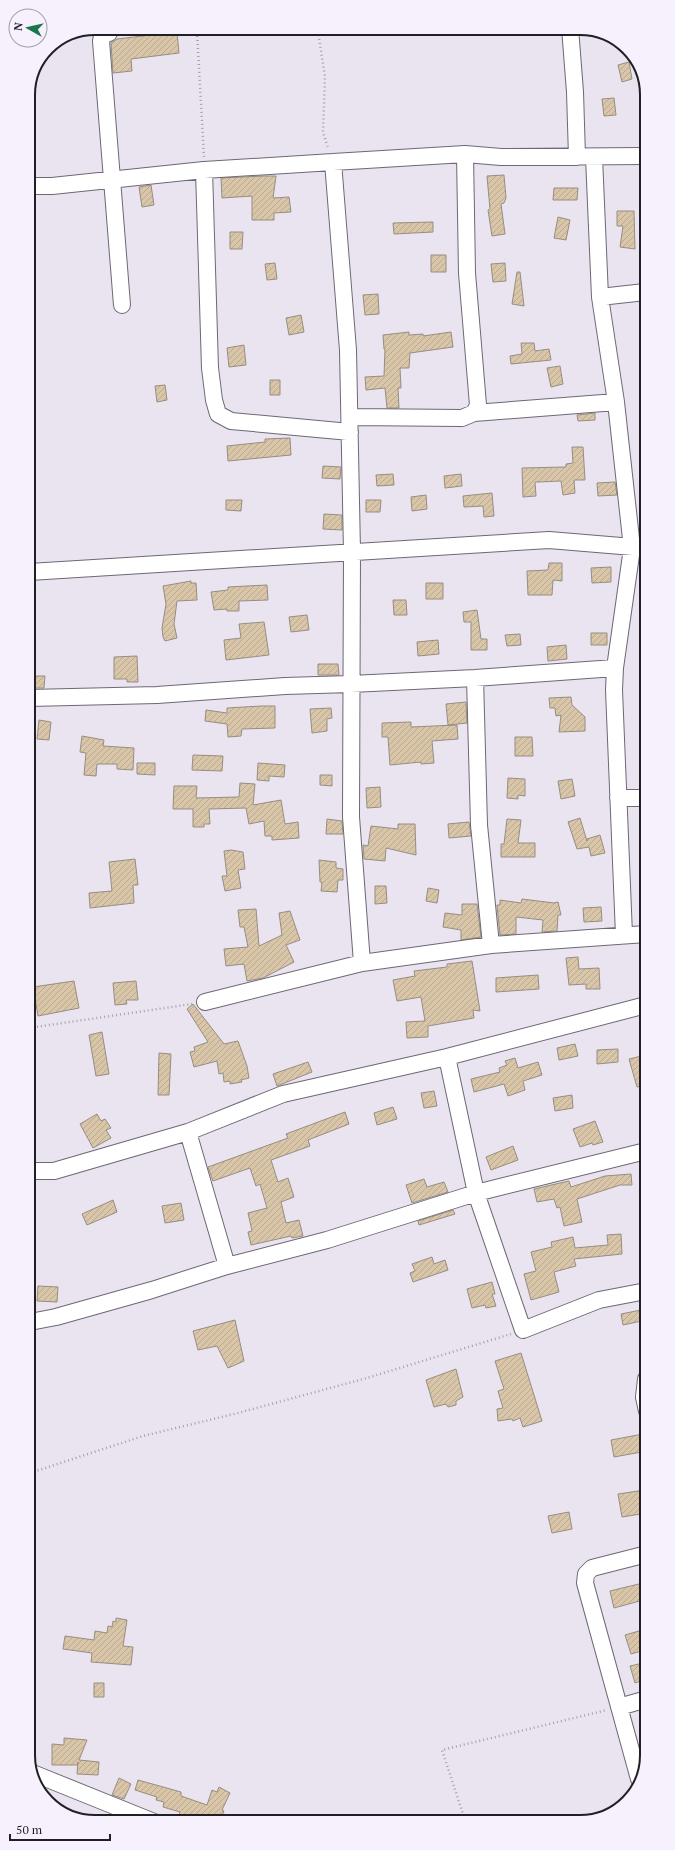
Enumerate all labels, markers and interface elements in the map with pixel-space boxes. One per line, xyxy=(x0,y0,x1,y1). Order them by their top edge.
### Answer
north arrow xyxy=(8,8,48,48)
text: N xyxy=(11,21,26,32)
scale bar xyxy=(10,1816,110,1842)
text: 50 m xyxy=(16,1822,43,1837)

